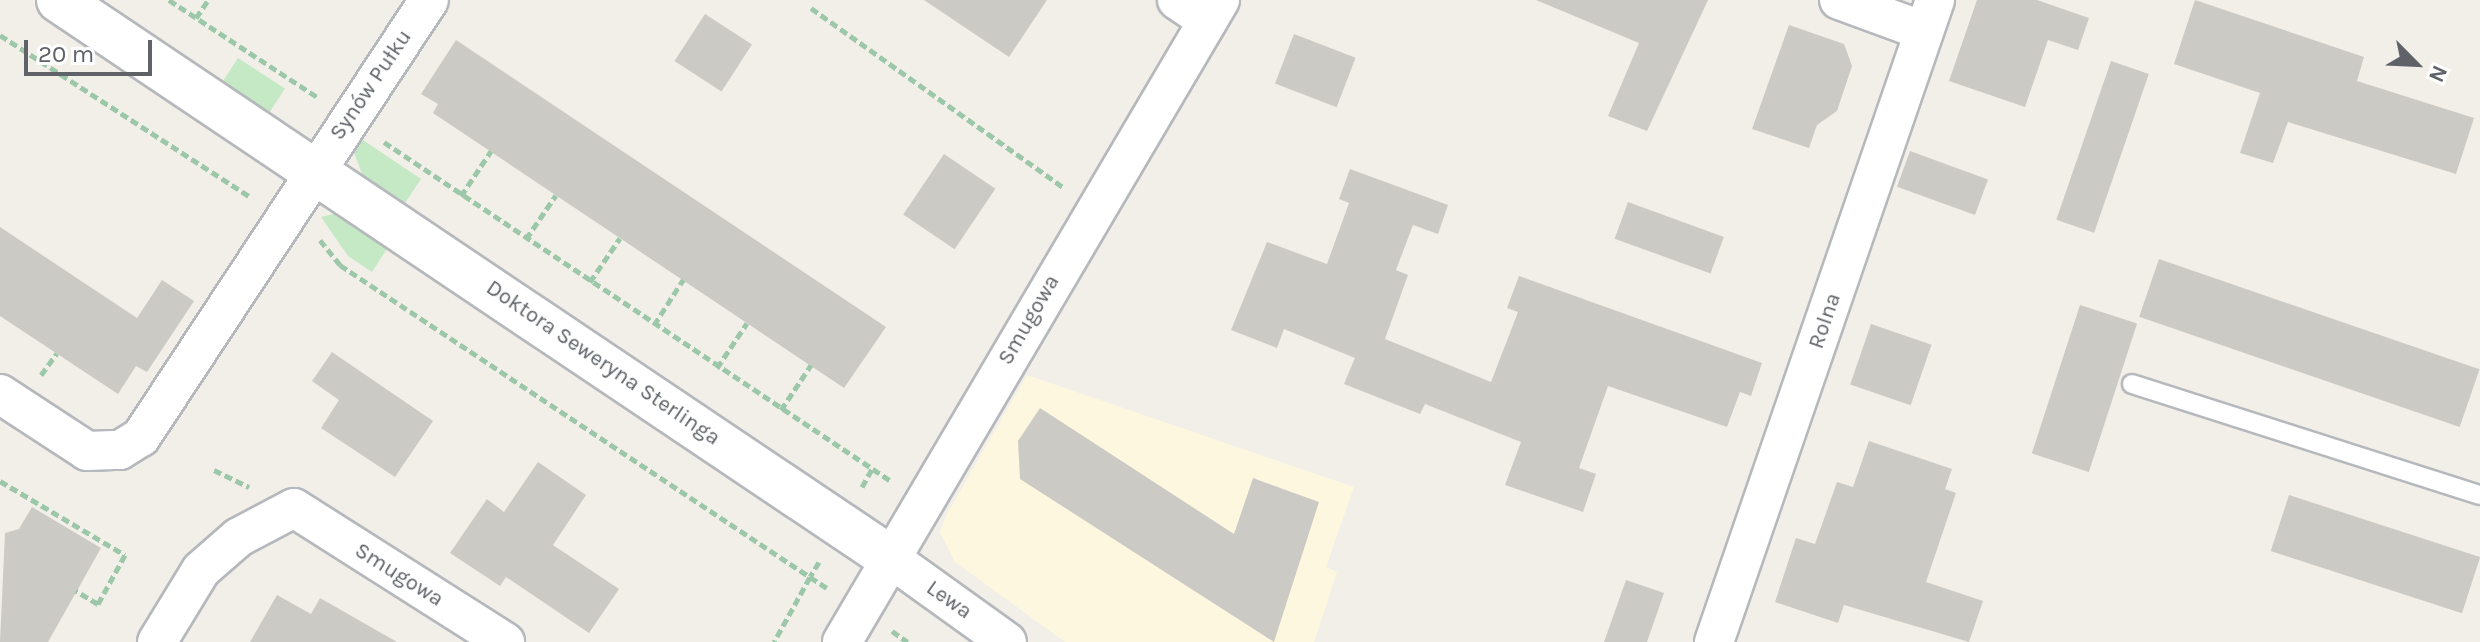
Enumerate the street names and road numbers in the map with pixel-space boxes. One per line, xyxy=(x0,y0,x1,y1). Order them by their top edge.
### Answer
street label: Synów Pułku xyxy=(324,25,418,145)
street label: Smugowa xyxy=(993,270,1065,370)
street label: Doktora Seweryna Sterlinga xyxy=(481,275,725,451)
street label: Rolna xyxy=(1803,290,1847,352)
street label: Smugowa xyxy=(350,537,448,613)
street label: Lewa xyxy=(921,575,977,625)

